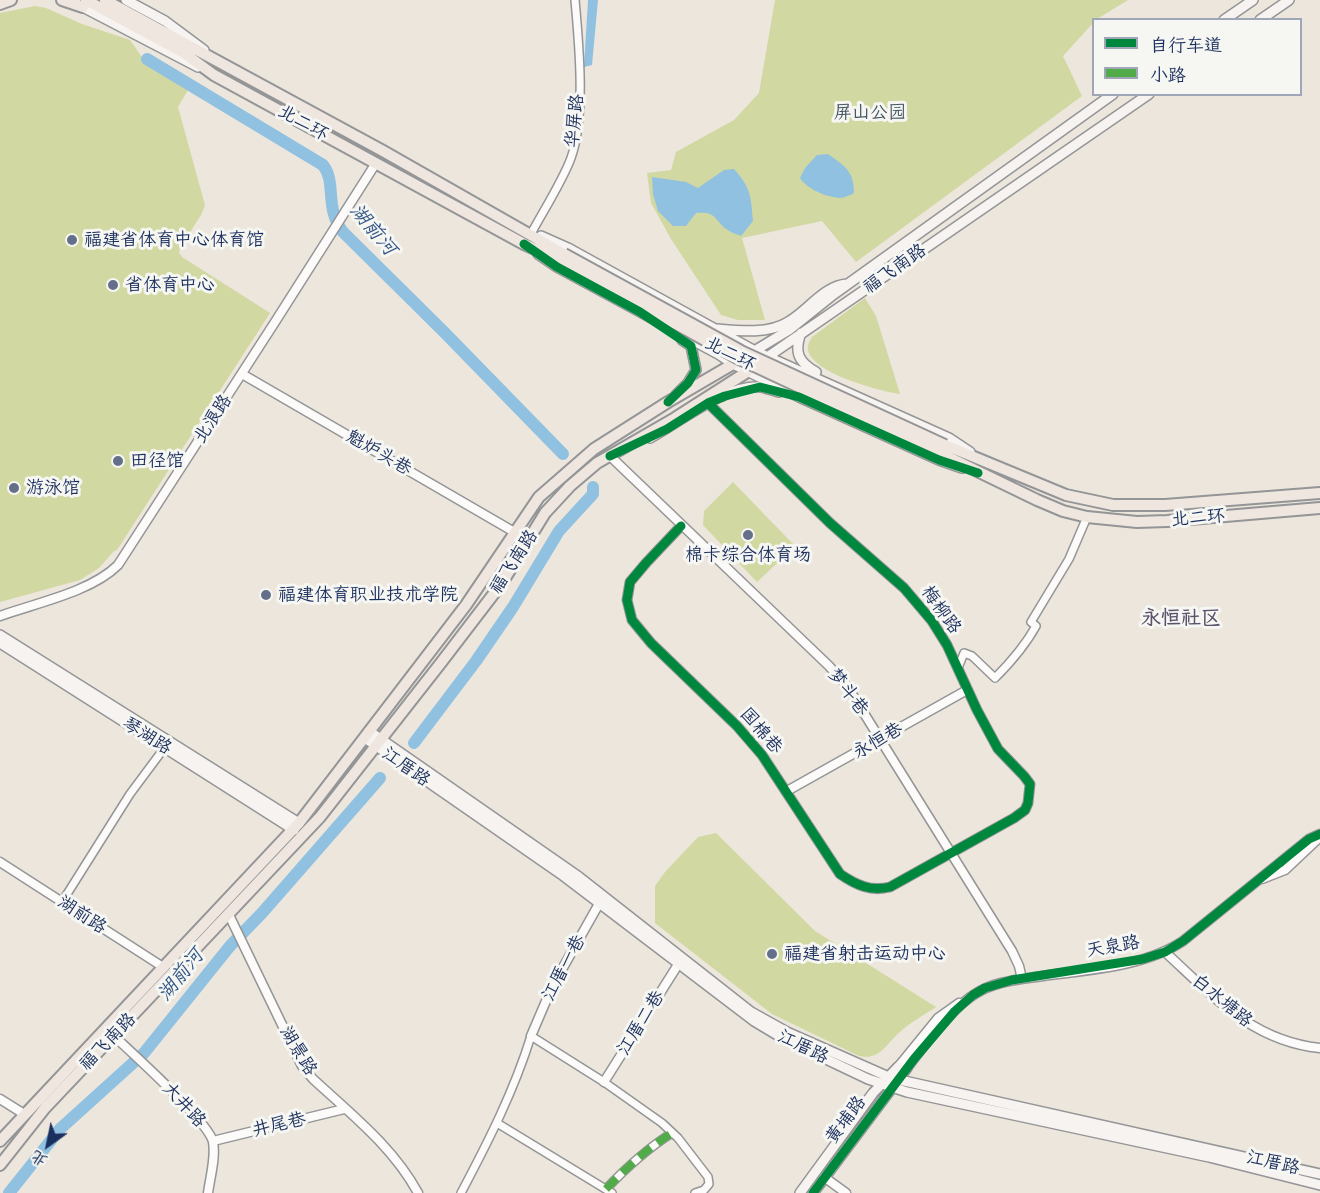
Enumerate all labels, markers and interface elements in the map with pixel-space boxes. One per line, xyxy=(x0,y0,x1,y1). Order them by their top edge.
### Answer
legend xyxy=(1092,18,1302,96)
text: 自行车道 xyxy=(1150,30,1222,57)
text: 小路 xyxy=(1150,60,1186,87)
street label: 华屏路 xyxy=(561,93,589,149)
street label: 北二环 xyxy=(274,100,332,146)
park label: 屏山公园 xyxy=(834,102,906,124)
water label: 湖前河 xyxy=(345,199,401,261)
place label: 福建省体育中心体育馆 xyxy=(84,229,264,251)
marker: 福建省体育中心体育馆 xyxy=(65,233,79,247)
street label: 福飞南路 xyxy=(859,240,931,298)
place label: 省体育中心 xyxy=(125,274,215,296)
marker: 省体育中心 xyxy=(106,278,120,292)
street label: 北二环 xyxy=(701,332,759,376)
street label: 北浪路 xyxy=(189,390,237,448)
street label: 魁炉头巷 xyxy=(342,426,416,480)
place label: 田径馆 xyxy=(130,450,184,472)
marker: 田径馆 xyxy=(111,454,125,468)
place label: 游泳馆 xyxy=(26,477,80,499)
marker: 游泳馆 xyxy=(7,481,21,495)
street label: 北二环 xyxy=(1170,505,1226,531)
street label: 福飞南路 xyxy=(485,526,543,598)
marker: 棉卡综合体育场 xyxy=(741,528,755,542)
place label: 棉卡综合体育场 xyxy=(685,544,811,566)
street label: 梅柳路 xyxy=(916,582,966,638)
place label: 福建体育职业技术学院 xyxy=(278,584,458,606)
marker: 福建体育职业技术学院 xyxy=(259,588,273,602)
district label: 永恒社区 xyxy=(1141,606,1221,630)
street label: 梦斗巷 xyxy=(823,664,873,720)
street label: 国棉巷 xyxy=(735,704,787,758)
street label: 琴湖路 xyxy=(118,713,176,759)
street label: 永恒巷 xyxy=(849,718,907,764)
street label: 江厝路 xyxy=(378,743,434,791)
street label: 湖前路 xyxy=(53,891,111,939)
street label: 江厝一巷 xyxy=(538,931,590,1005)
street label: 天泉路 xyxy=(1085,932,1141,962)
place label: 福建省射击运动中心 xyxy=(784,943,946,965)
water label: 湖前河 xyxy=(153,944,209,1006)
marker: 福建省射击运动中心 xyxy=(765,947,779,961)
street label: 白水塘路 xyxy=(1187,970,1257,1032)
street label: 江厝二巷 xyxy=(613,987,669,1059)
street label: 福飞南路 xyxy=(75,1009,141,1075)
street label: 湖景路 xyxy=(275,1022,321,1080)
street label: 江厝路 xyxy=(774,1025,832,1069)
street label: 大井路 xyxy=(158,1078,210,1132)
street label: 黄埔路 xyxy=(821,1092,871,1148)
street label: 井尾巷 xyxy=(250,1108,308,1142)
north arrow xyxy=(18,1115,78,1175)
text: 北 xyxy=(25,1146,51,1175)
street label: 江厝路 xyxy=(1244,1146,1302,1180)

